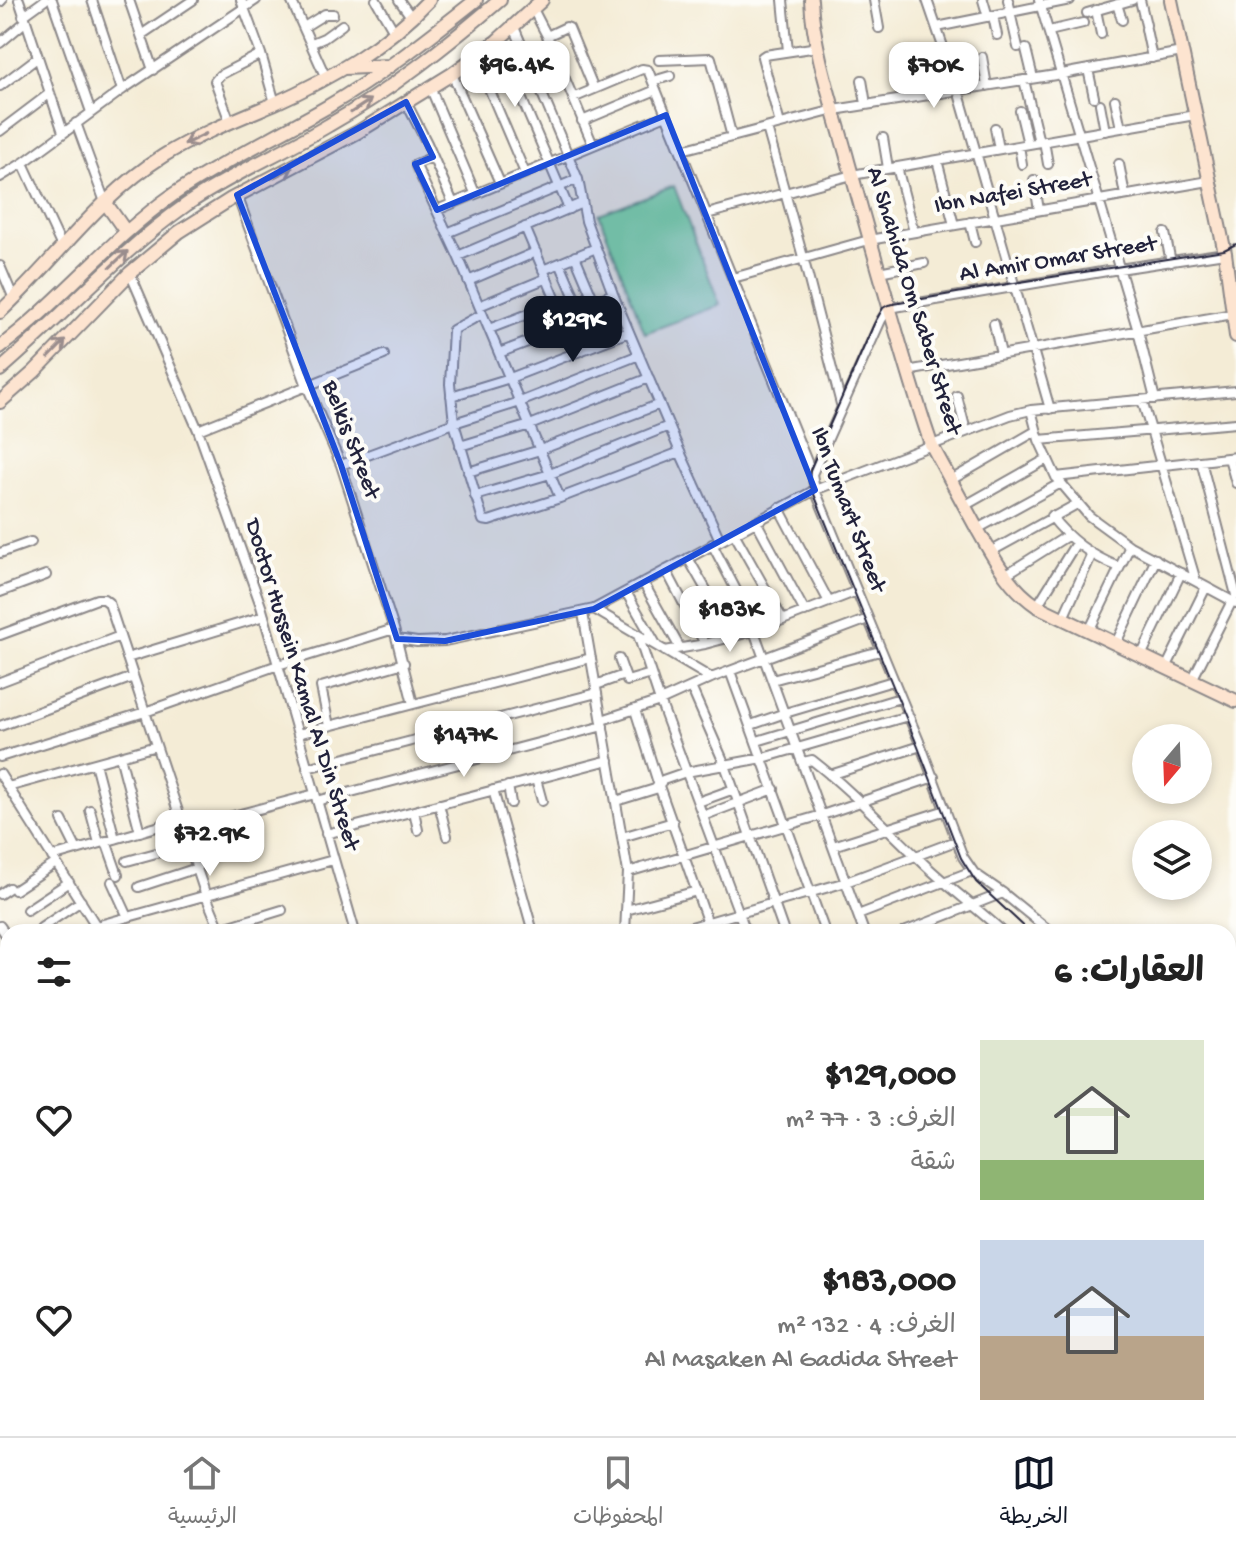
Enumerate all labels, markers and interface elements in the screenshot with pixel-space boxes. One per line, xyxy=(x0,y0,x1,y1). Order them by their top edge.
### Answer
pin: $96.4K xyxy=(450,41,580,109)
pin: $70K xyxy=(887,42,981,110)
text: $96.4K xyxy=(479,51,551,82)
text: $70K xyxy=(907,52,961,83)
one-way arrow xyxy=(349,97,372,113)
one-way arrow xyxy=(184,131,208,147)
street label: Al Shahida Om Saber Street xyxy=(858,164,968,441)
one-way arrow xyxy=(269,165,293,180)
street label: Ibn Nafei Street xyxy=(932,166,1096,222)
street label: Al Amir Omar Street xyxy=(958,230,1161,290)
one-way arrow xyxy=(108,251,128,269)
pin: $129K xyxy=(517,296,629,364)
text: $129K xyxy=(542,306,604,337)
one-way arrow xyxy=(47,339,65,359)
street label: Belkis Street xyxy=(314,376,387,505)
street label: Ibn Tumart Street xyxy=(802,423,893,599)
street label: Doctor Hussein Kamal Al Din Street xyxy=(236,514,366,856)
pin: $183K xyxy=(674,586,786,654)
text: $183K xyxy=(698,596,762,627)
pin: $147K xyxy=(408,711,520,779)
text: $147K xyxy=(433,721,495,752)
north arrow xyxy=(1132,724,1212,804)
map controls xyxy=(1132,724,1212,900)
pin: $72.9K xyxy=(145,810,275,878)
text: $72.9K xyxy=(173,820,247,851)
button: layers xyxy=(1132,820,1212,900)
icon: filters xyxy=(32,950,76,994)
text: العقارات: 6 xyxy=(1054,955,1204,995)
text: $129,000 xyxy=(825,1057,956,1097)
icon: home xyxy=(1044,1072,1140,1168)
icon: heart xyxy=(32,1098,76,1142)
text: الغرف: 3 · 77 m² xyxy=(786,1106,956,1137)
text: شقة xyxy=(911,1149,956,1180)
text: $183,000 xyxy=(822,1263,956,1303)
icon: home xyxy=(1044,1272,1140,1368)
icon: heart xyxy=(32,1298,76,1342)
text: الغرف: 4 · 132 m² xyxy=(777,1312,956,1343)
text: Al Masaken Al Gadida Street xyxy=(645,1346,956,1377)
tab: الرئيسية xyxy=(168,1451,237,1535)
tab: المحفوظات xyxy=(573,1451,664,1535)
tab: الخريطة xyxy=(999,1451,1068,1535)

